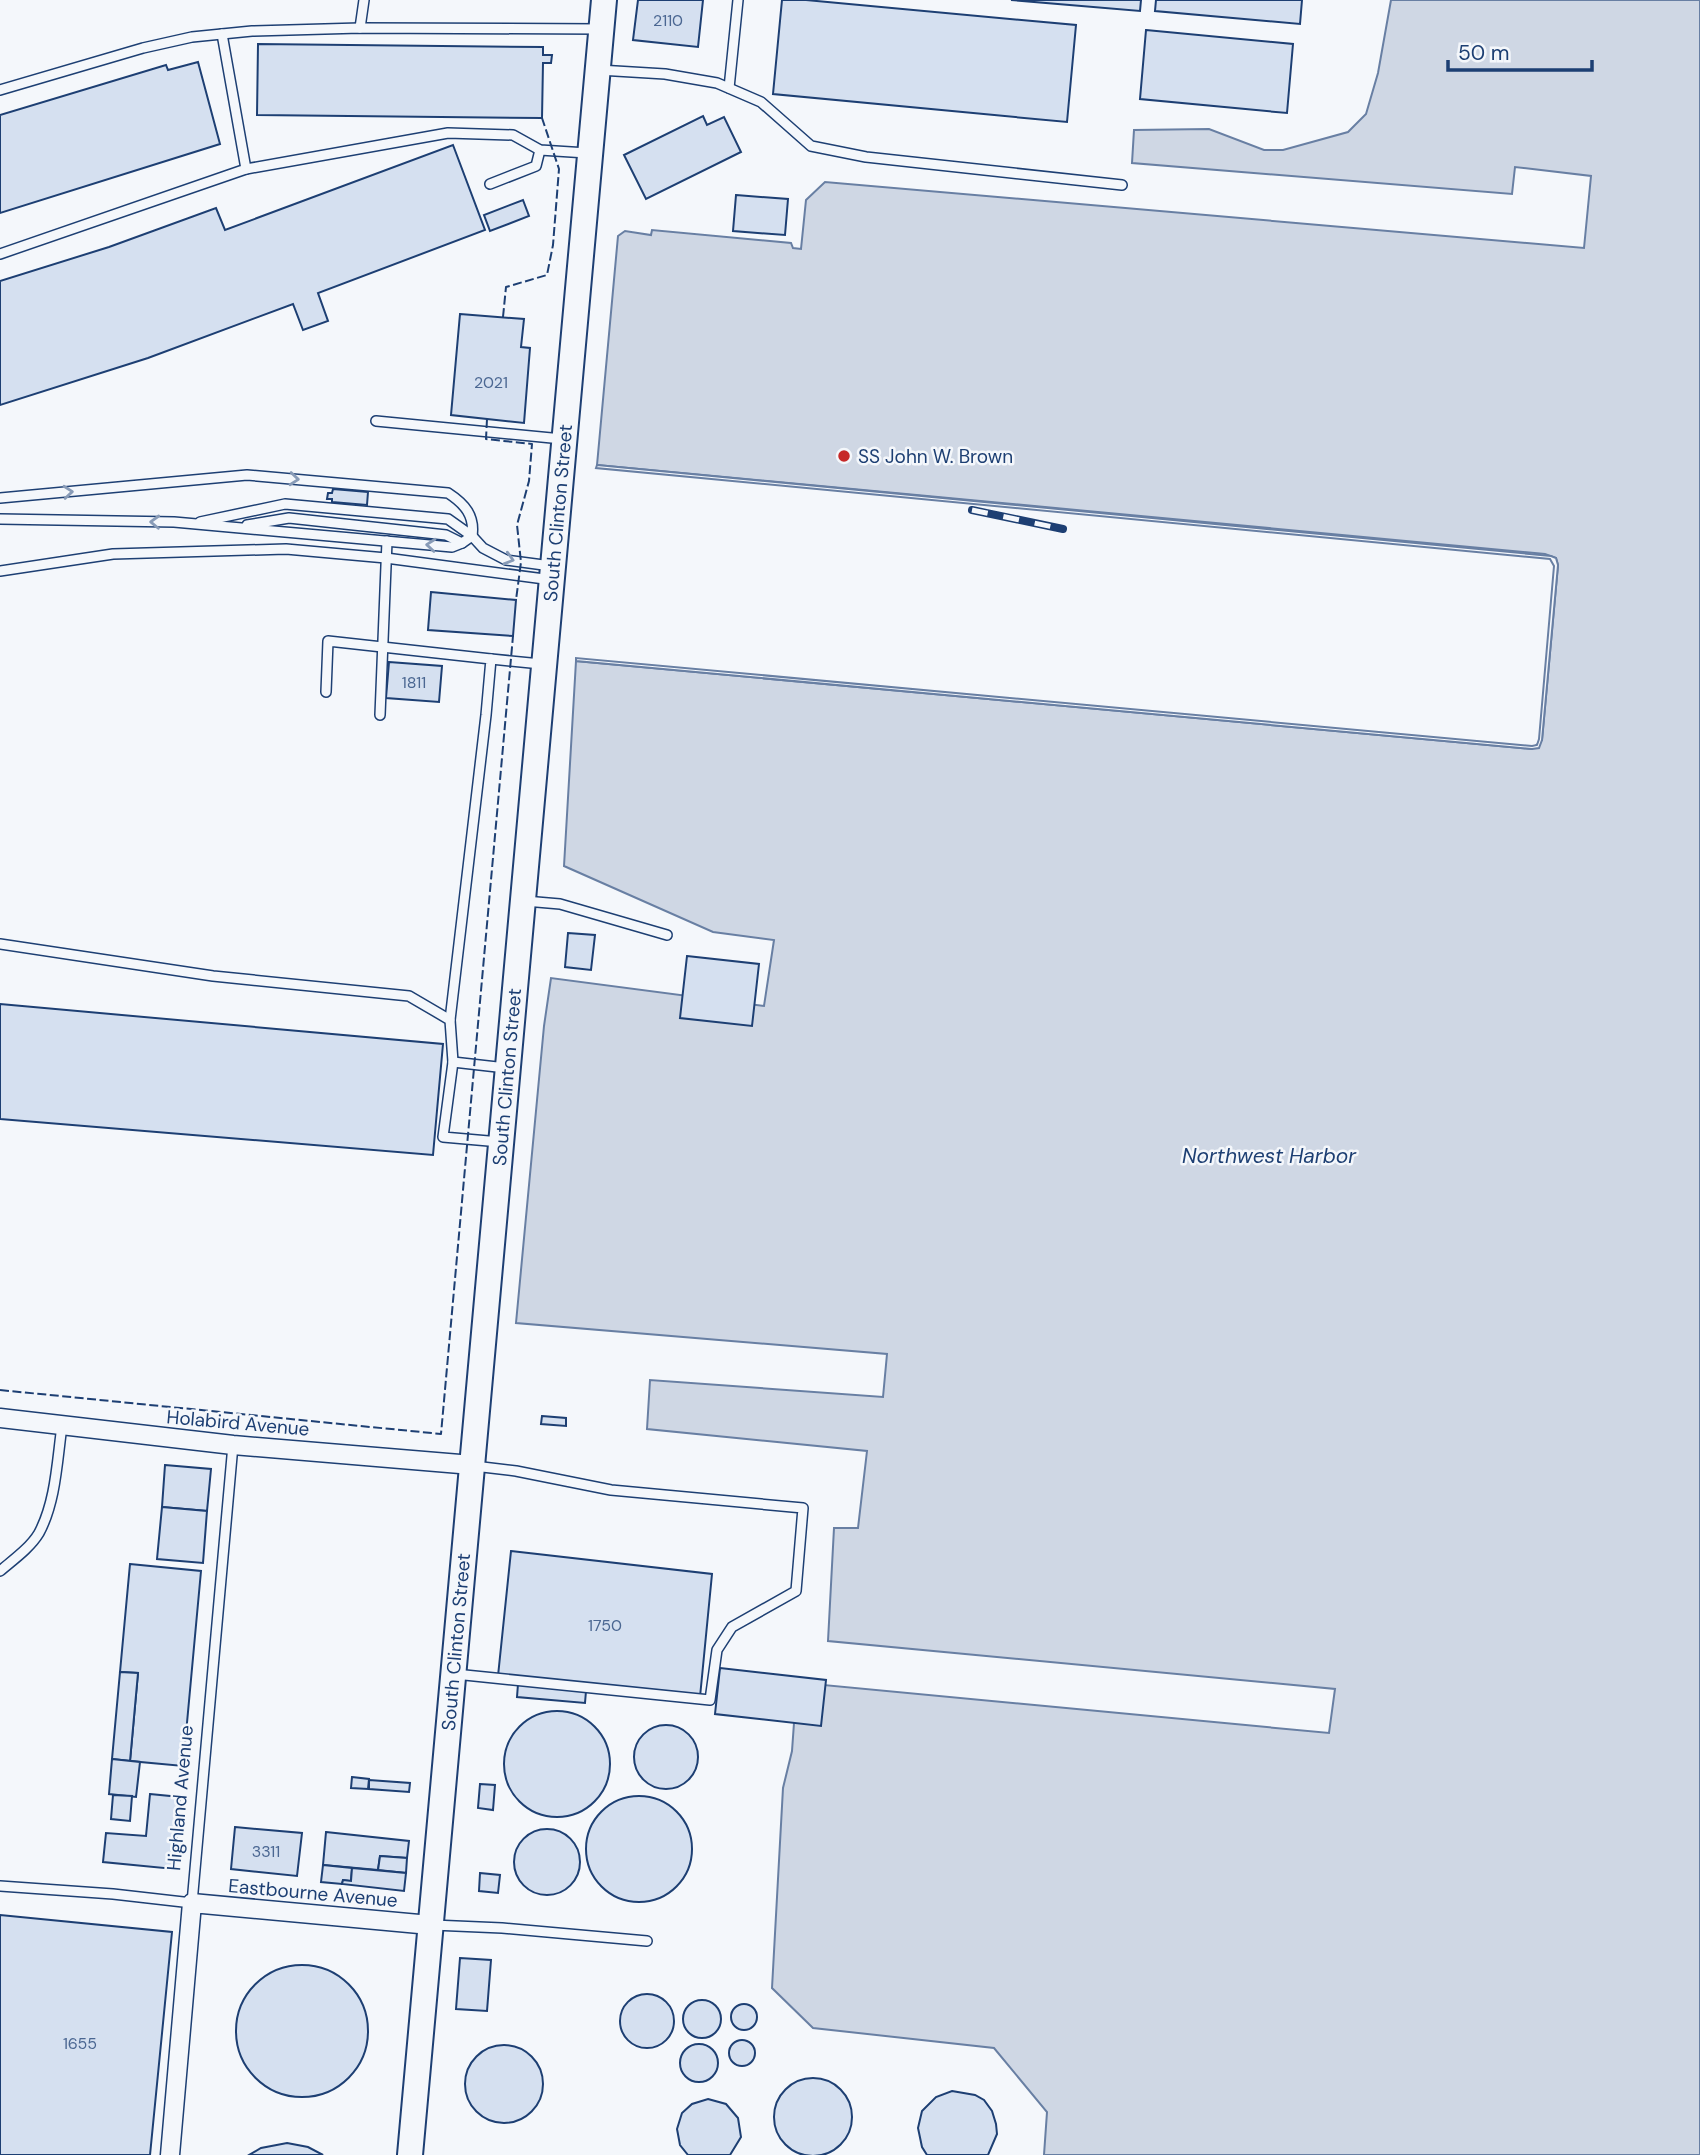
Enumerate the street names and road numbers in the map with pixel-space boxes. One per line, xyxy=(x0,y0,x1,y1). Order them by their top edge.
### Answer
street label: South Clinton Street xyxy=(538,423,578,603)
street label: South Clinton Street xyxy=(487,987,527,1167)
street label: Holabird Avenue xyxy=(165,1404,311,1442)
street label: South Clinton Street xyxy=(436,1552,476,1732)
street label: Highland Avenue xyxy=(161,1724,199,1872)
street label: Eastbourne Avenue xyxy=(227,1873,399,1913)

